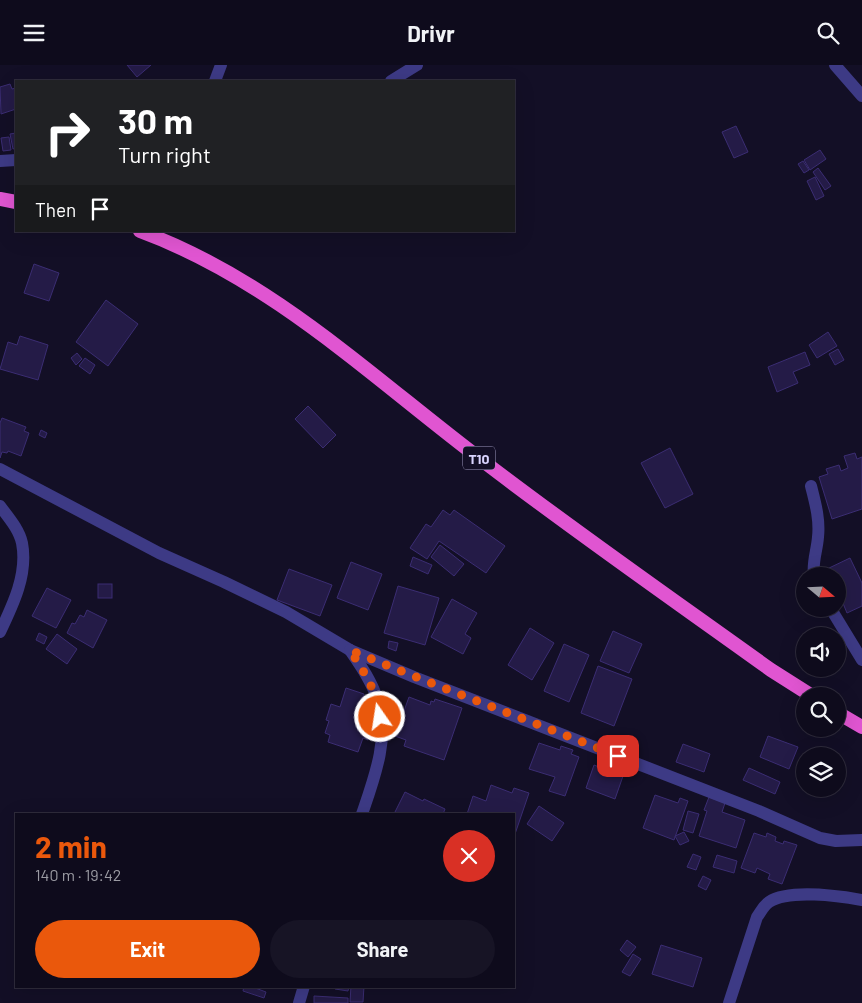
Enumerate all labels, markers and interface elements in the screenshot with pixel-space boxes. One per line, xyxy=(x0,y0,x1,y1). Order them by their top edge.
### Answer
icon: menu xyxy=(20,19,48,47)
icon: search xyxy=(814,19,842,47)
text: Drivr xyxy=(407,20,455,46)
text: 30 m xyxy=(118,99,193,141)
icon: right xyxy=(35,100,100,165)
text: Turn right xyxy=(118,141,211,167)
icon: arrive xyxy=(86,195,114,223)
text: Then xyxy=(35,198,76,221)
road number: T10 xyxy=(463,447,495,469)
north arrow xyxy=(796,567,846,617)
map controls xyxy=(796,567,846,797)
button: sound xyxy=(796,627,846,677)
button: search xyxy=(796,687,846,737)
position arrow xyxy=(353,690,405,742)
pin xyxy=(597,735,639,777)
icon: arrive xyxy=(604,742,632,770)
button: layers xyxy=(796,747,846,797)
text: 2 min xyxy=(35,828,107,864)
button: close xyxy=(443,830,495,882)
text: 140 m · 19:42 xyxy=(35,865,121,884)
button: Exit xyxy=(35,920,260,978)
button: Share xyxy=(270,920,495,978)

